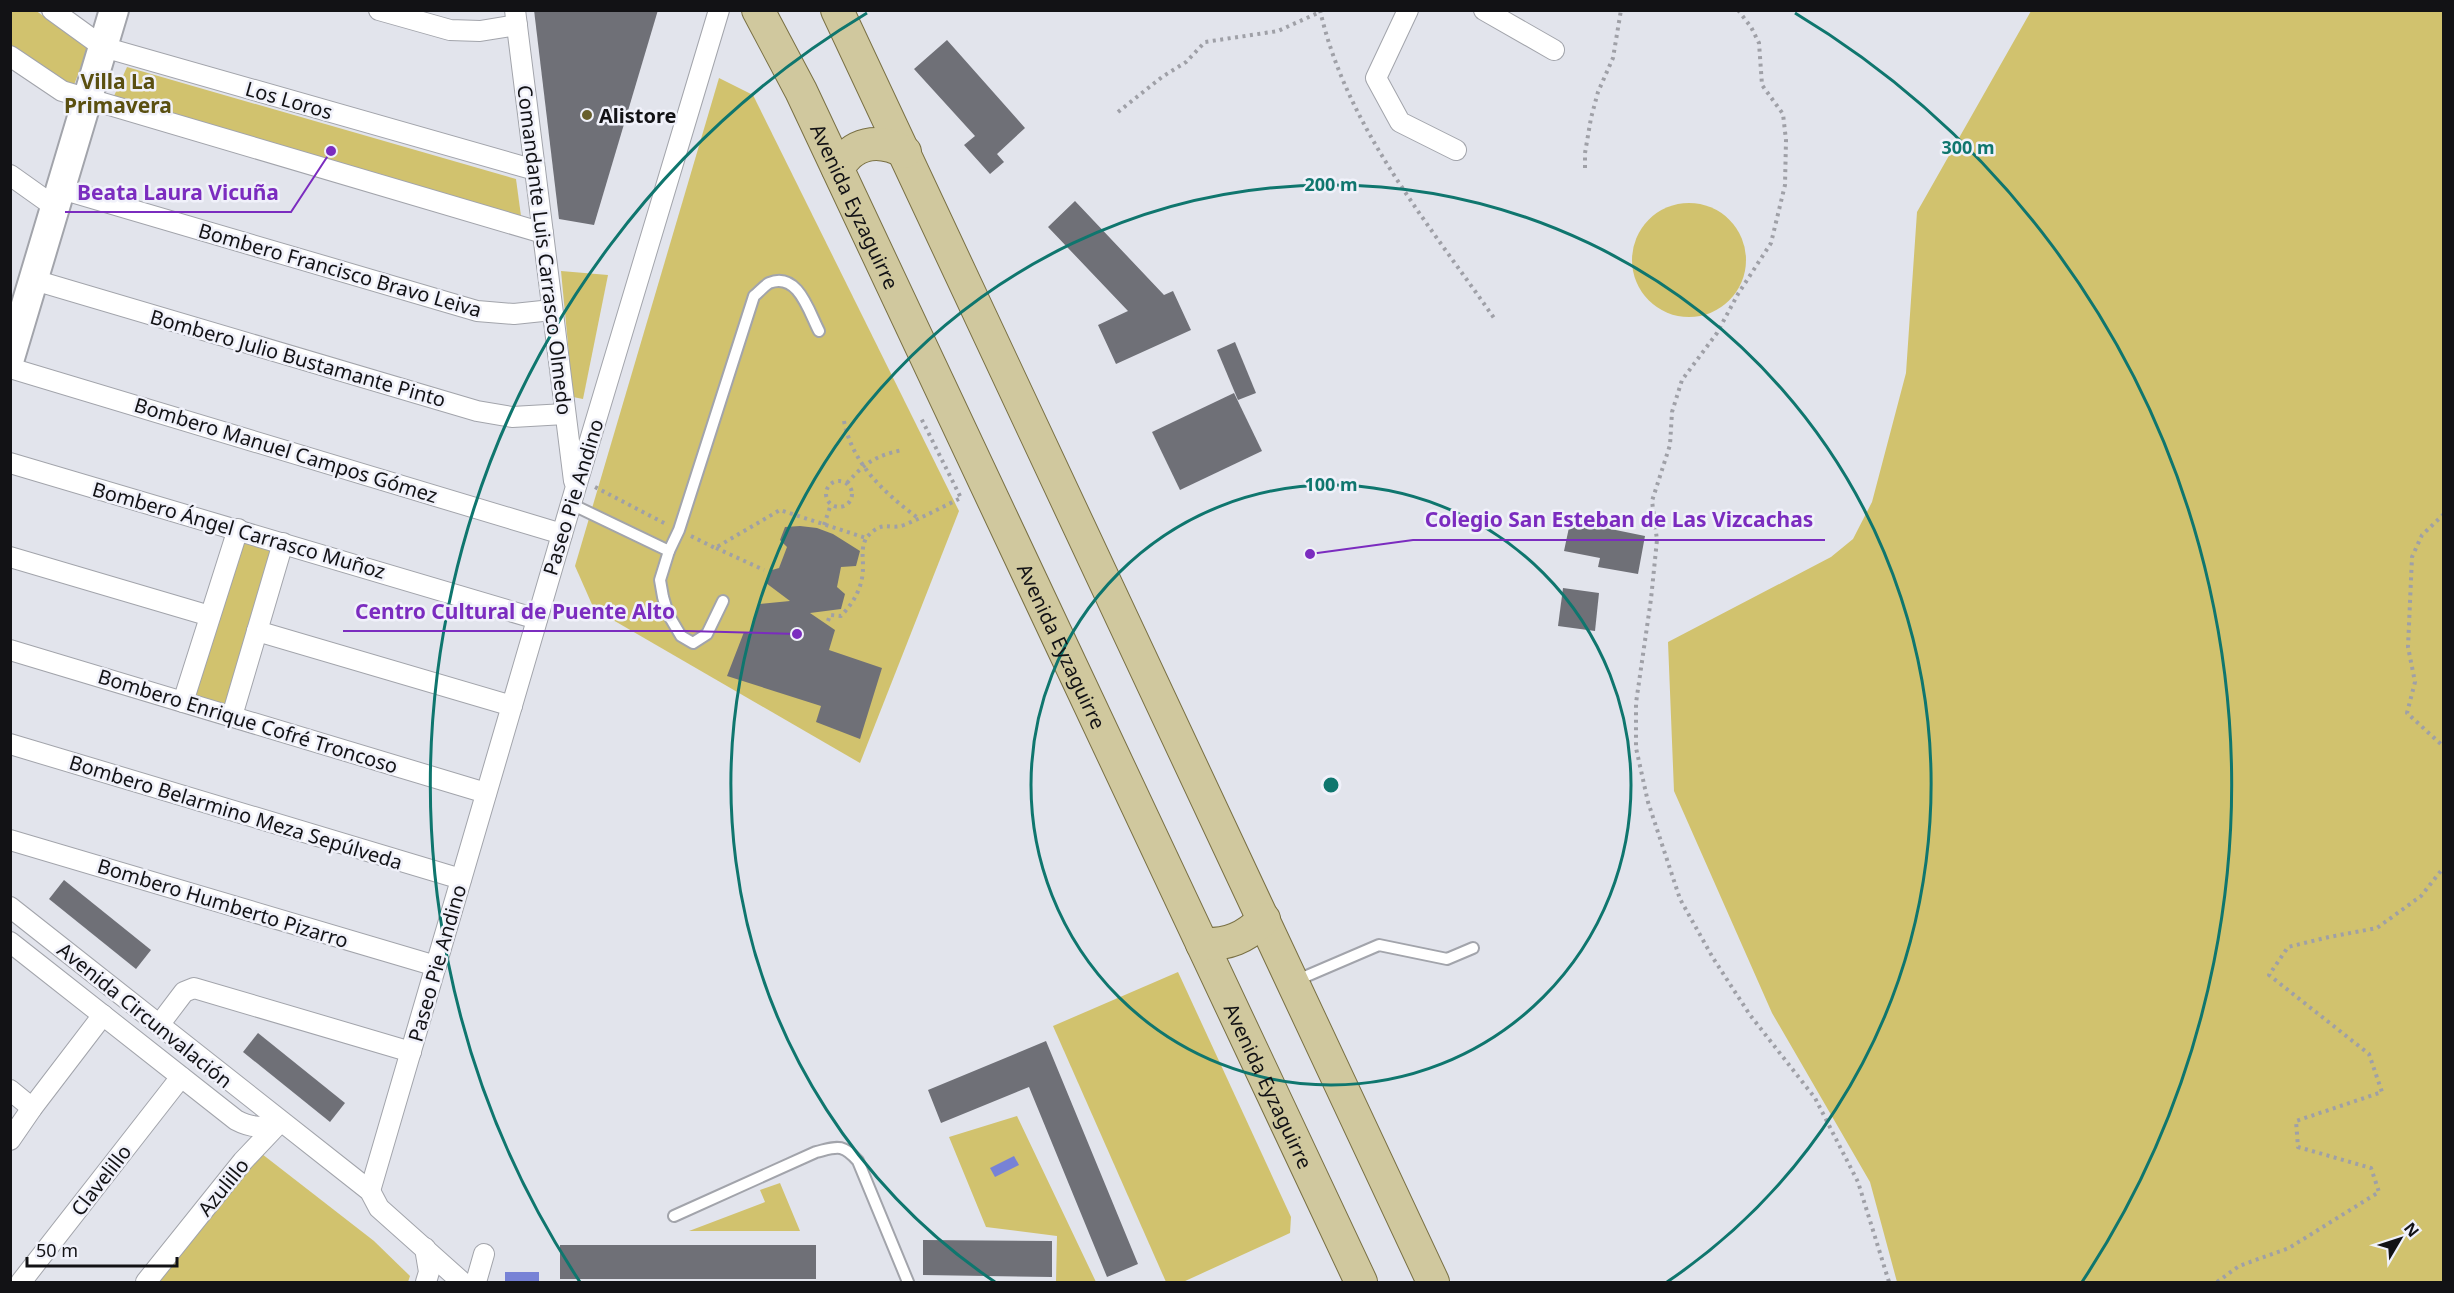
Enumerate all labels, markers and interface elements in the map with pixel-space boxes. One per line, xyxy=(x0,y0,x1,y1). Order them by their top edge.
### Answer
district label: Villa La Primavera xyxy=(64,67,172,119)
street label: Los Loros xyxy=(242,75,336,125)
street label: Comandante Luis Carrasco Olmedo xyxy=(511,83,579,417)
place label: Alistore xyxy=(599,102,677,129)
marker: Alistore xyxy=(580,108,594,122)
street label: Avenida Eyzaguirre xyxy=(805,119,906,293)
text: 300 m xyxy=(1941,135,1995,159)
text: 200 m xyxy=(1304,172,1358,196)
callout: Beata Laura Vicuña xyxy=(65,173,291,212)
text: Beata Laura Vicuña xyxy=(77,178,279,206)
street label: Bombero Francisco Bravo Leiva xyxy=(195,217,485,323)
street label: Bombero Julio Bustamante Pinto xyxy=(147,303,449,413)
street label: Bombero Manuel Campos Gómez xyxy=(131,391,441,509)
street label: Paseo Pie Andino xyxy=(536,415,610,579)
text: 100 m xyxy=(1304,472,1358,496)
street label: Bombero Ángel Carrasco Muñoz xyxy=(89,475,389,585)
callout: Colegio San Esteban de Las Vizcachas xyxy=(1413,501,1825,540)
text: Colegio San Esteban de Las Vizcachas xyxy=(1425,505,1813,533)
street label: Avenida Eyzaguirre xyxy=(1011,559,1112,733)
callout: Centro Cultural de Puente Alto xyxy=(343,592,687,631)
text: Centro Cultural de Puente Alto xyxy=(355,597,675,625)
street label: Bombero Enrique Cofré Troncoso xyxy=(95,662,401,780)
street label: Bombero Belarmino Meza Sepúlveda xyxy=(66,748,406,876)
centre of rings xyxy=(1321,775,1341,795)
street label: Bombero Humberto Pizarro xyxy=(94,852,352,954)
street label: Paseo Pie Andino xyxy=(402,881,472,1045)
street label: Avenida Circunvalación xyxy=(52,936,238,1094)
street label: Avenida Eyzaguirre xyxy=(1218,999,1319,1173)
street label: Clavelillo xyxy=(65,1139,137,1221)
street label: Azulillo xyxy=(191,1152,255,1222)
north arrow xyxy=(2370,1209,2430,1269)
text: N xyxy=(2399,1218,2424,1242)
scale bar xyxy=(27,1230,177,1268)
text: 50 m xyxy=(36,1238,78,1262)

